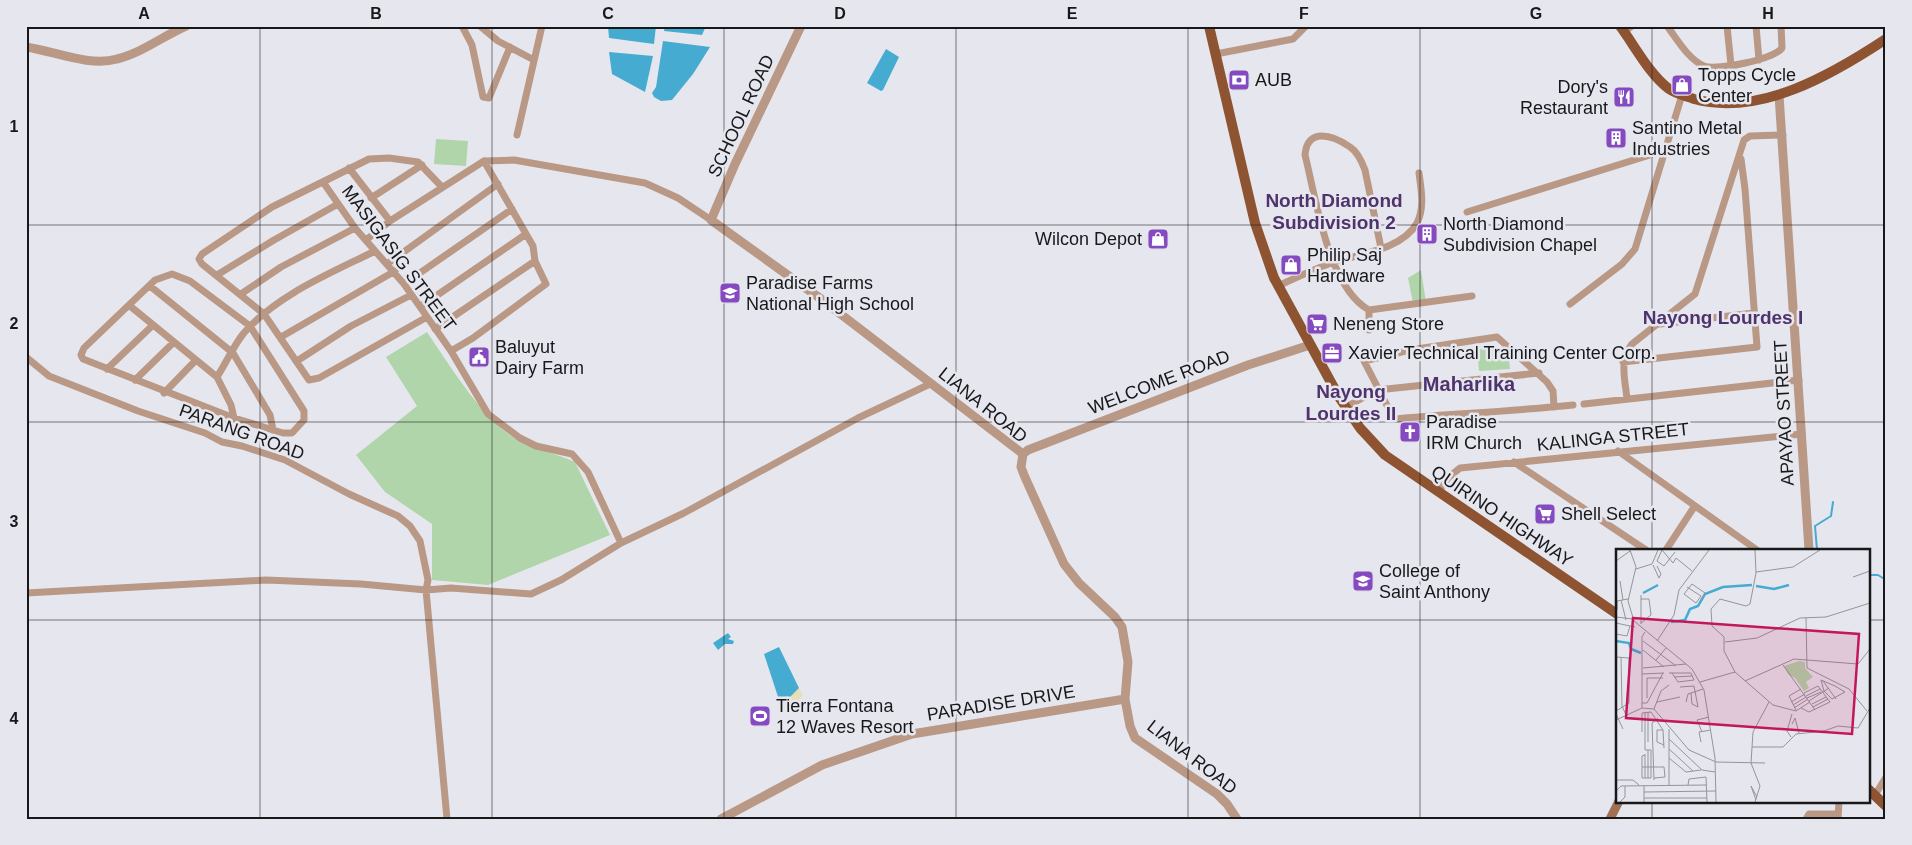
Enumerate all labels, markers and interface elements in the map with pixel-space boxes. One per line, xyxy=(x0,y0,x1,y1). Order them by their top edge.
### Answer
text: A xyxy=(138,5,150,22)
text: B xyxy=(370,5,382,22)
text: C xyxy=(602,5,614,22)
text: D xyxy=(834,5,846,22)
text: E xyxy=(1067,5,1078,22)
text: F xyxy=(1299,5,1309,22)
text: G xyxy=(1530,5,1542,22)
text: H xyxy=(1762,5,1774,22)
street label: SCHOOL ROAD xyxy=(704,52,778,180)
place label: Topps Cycle Center xyxy=(1698,65,1796,106)
bank icon: AUB xyxy=(1227,68,1251,92)
place label: AUB xyxy=(1255,70,1292,90)
shop icon: Topps Cycle Center xyxy=(1670,73,1694,97)
place label: Dory's Restaurant xyxy=(1520,77,1608,118)
restaurant icon: Dory's Restaurant xyxy=(1612,85,1636,109)
text: 1 xyxy=(10,118,19,135)
place label: Santino Metal Industries xyxy=(1632,118,1742,159)
building icon: Santino Metal Industries xyxy=(1604,126,1628,150)
street label: MASIGASIG STREET xyxy=(338,181,460,335)
district label: North Diamond Subdivision 2 xyxy=(1265,190,1403,233)
place label: North Diamond Subdivision Chapel xyxy=(1443,214,1597,255)
building icon: North Diamond Subdivision Chapel xyxy=(1415,222,1439,246)
shop icon: Wilcon Depot xyxy=(1146,227,1170,251)
place label: Wilcon Depot xyxy=(1035,229,1142,249)
place label: Philip Saj Hardware xyxy=(1307,245,1385,286)
shop icon: Philip Saj Hardware xyxy=(1279,253,1303,277)
place label: Paradise Farms National High School xyxy=(746,273,914,314)
school or university icon: Paradise Farms National High School xyxy=(718,281,742,305)
district label: Nayong Lourdes I xyxy=(1643,307,1803,328)
supermarket icon: Neneng Store xyxy=(1305,312,1329,336)
place label: Neneng Store xyxy=(1333,314,1444,334)
text: 2 xyxy=(10,315,19,332)
place label: Baluyut Dairy Farm xyxy=(495,337,584,378)
street label: APAYAO STREET xyxy=(1770,340,1798,486)
office icon: Xavier Technical Training Center Corp. xyxy=(1320,341,1344,365)
place label: Xavier Technical Training Center Corp. xyxy=(1348,343,1656,363)
public building icon: Baluyut Dairy Farm xyxy=(467,345,491,369)
street label: WELCOME ROAD xyxy=(1085,346,1233,418)
street label: LIANA ROAD xyxy=(935,363,1031,447)
district label: Maharlika xyxy=(1423,373,1516,395)
district label: Nayong Lourdes II xyxy=(1306,381,1396,424)
street label: PARANG ROAD xyxy=(177,400,307,464)
place label: Paradise IRM Church xyxy=(1426,412,1522,453)
street label: KALINGA STREET xyxy=(1536,419,1690,455)
church icon: Paradise IRM Church xyxy=(1398,420,1422,444)
street label: QUIRINO HIGHWAY xyxy=(1428,461,1576,571)
supermarket icon: Shell Select xyxy=(1533,502,1557,526)
place label: Shell Select xyxy=(1561,504,1656,524)
text: 3 xyxy=(10,513,19,530)
inset map xyxy=(1616,549,1870,802)
place label: College of Saint Anthony xyxy=(1379,561,1490,602)
school or university icon: College of Saint Anthony xyxy=(1351,569,1375,593)
street label: PARADISE DRIVE xyxy=(925,681,1077,725)
place label: Tierra Fontana 12 Waves Resort xyxy=(776,696,913,737)
sports icon: Tierra Fontana 12 Waves Resort xyxy=(748,704,772,728)
text: 4 xyxy=(10,710,19,727)
street label: LIANA ROAD xyxy=(1143,716,1241,798)

